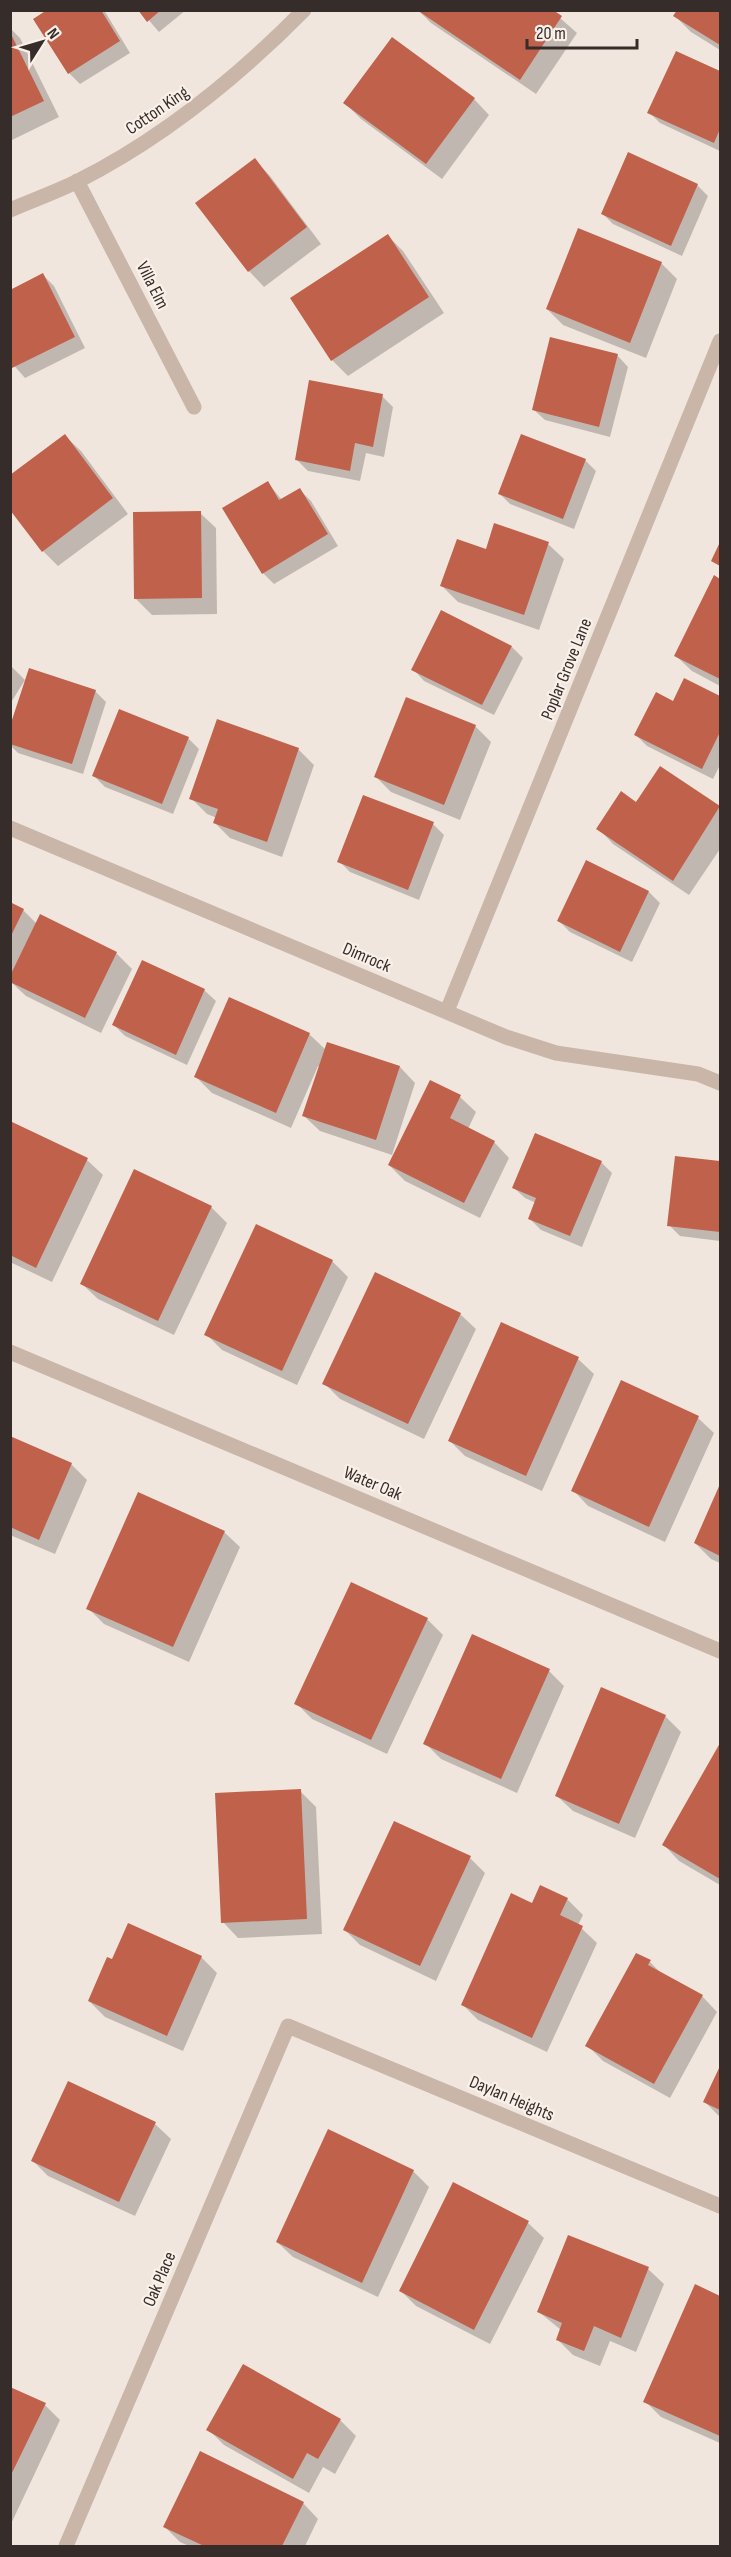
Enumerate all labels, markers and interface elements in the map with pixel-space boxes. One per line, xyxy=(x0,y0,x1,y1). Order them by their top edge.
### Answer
north arrow xyxy=(12,12,72,72)
scale bar xyxy=(527,12,636,50)
text: 20 m xyxy=(536,23,566,44)
text: N xyxy=(43,25,63,43)
street label: Cotton King xyxy=(122,82,193,139)
street label: Villa Elm xyxy=(132,258,173,312)
street label: Poplar Grove Lane xyxy=(537,615,596,723)
street label: Dimrock xyxy=(340,938,394,977)
street label: Water Oak xyxy=(340,1462,405,1505)
street label: Daylan Heights xyxy=(466,2071,557,2126)
street label: Oak Place xyxy=(139,2249,180,2310)

